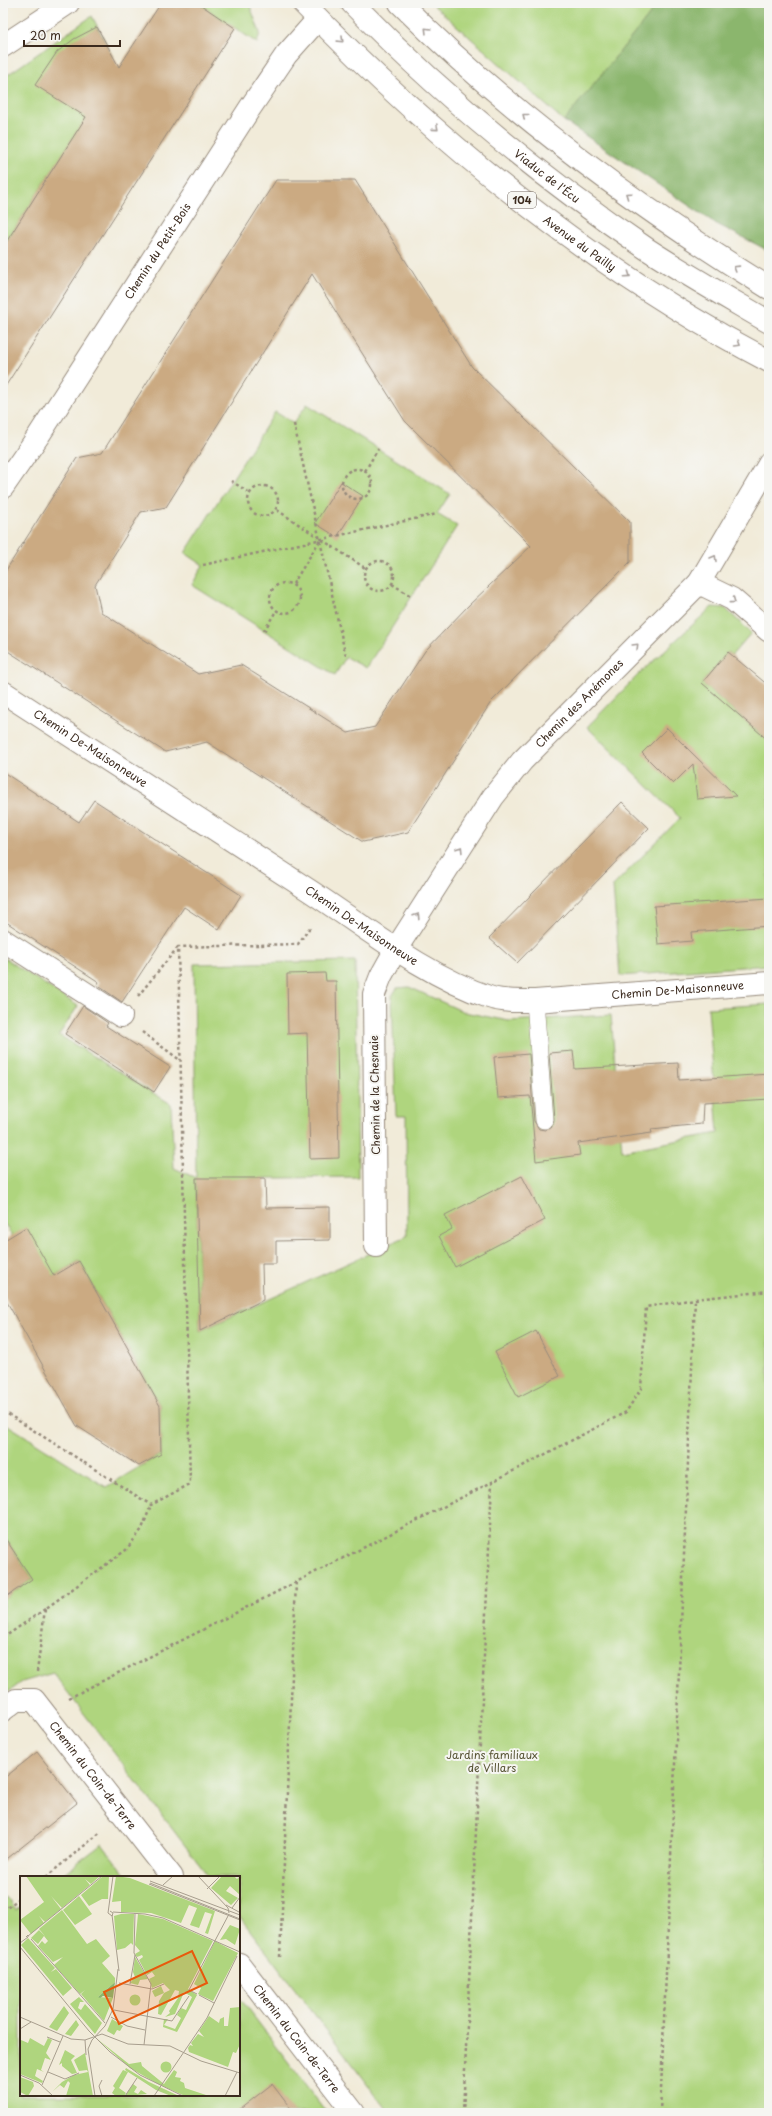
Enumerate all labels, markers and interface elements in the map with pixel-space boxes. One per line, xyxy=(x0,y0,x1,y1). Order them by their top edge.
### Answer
scale bar xyxy=(24,22,120,48)
text: 20 m xyxy=(30,26,61,44)
one-way arrow xyxy=(424,27,432,35)
one-way arrow xyxy=(336,35,344,43)
one-way arrow xyxy=(522,113,530,120)
one-way arrow xyxy=(432,124,439,131)
street label: Viaduc de l'Écu xyxy=(511,145,584,207)
road number: 104 xyxy=(508,192,536,208)
one-way arrow xyxy=(625,193,632,200)
street label: Chemin du Petit-Bois xyxy=(120,199,195,303)
street label: Avenue du Pailly xyxy=(540,211,620,275)
one-way arrow xyxy=(733,265,740,272)
one-way arrow xyxy=(624,271,631,278)
one-way arrow xyxy=(734,340,741,347)
one-way arrow xyxy=(709,555,716,562)
one-way arrow xyxy=(729,596,736,604)
one-way arrow xyxy=(631,643,639,651)
street label: Chemin des Anémones xyxy=(531,655,627,751)
street label: Chemin De-Maisonneuve xyxy=(30,705,151,791)
one-way arrow xyxy=(455,846,463,853)
street label: Chemin De-Maisonneuve xyxy=(302,881,422,969)
one-way arrow xyxy=(413,913,420,920)
street label: Chemin De-Maisonneuve xyxy=(611,976,744,1003)
street label: Chemin de la Chesnaie xyxy=(365,1035,384,1155)
street label: Chemin du Coin-de-Terre xyxy=(46,1717,141,1833)
park label: Jardins familiaux de Villars xyxy=(446,1746,538,1776)
inset map xyxy=(20,1876,240,2096)
street label: Chemin du Coin-de-Terre xyxy=(249,1980,344,2096)

